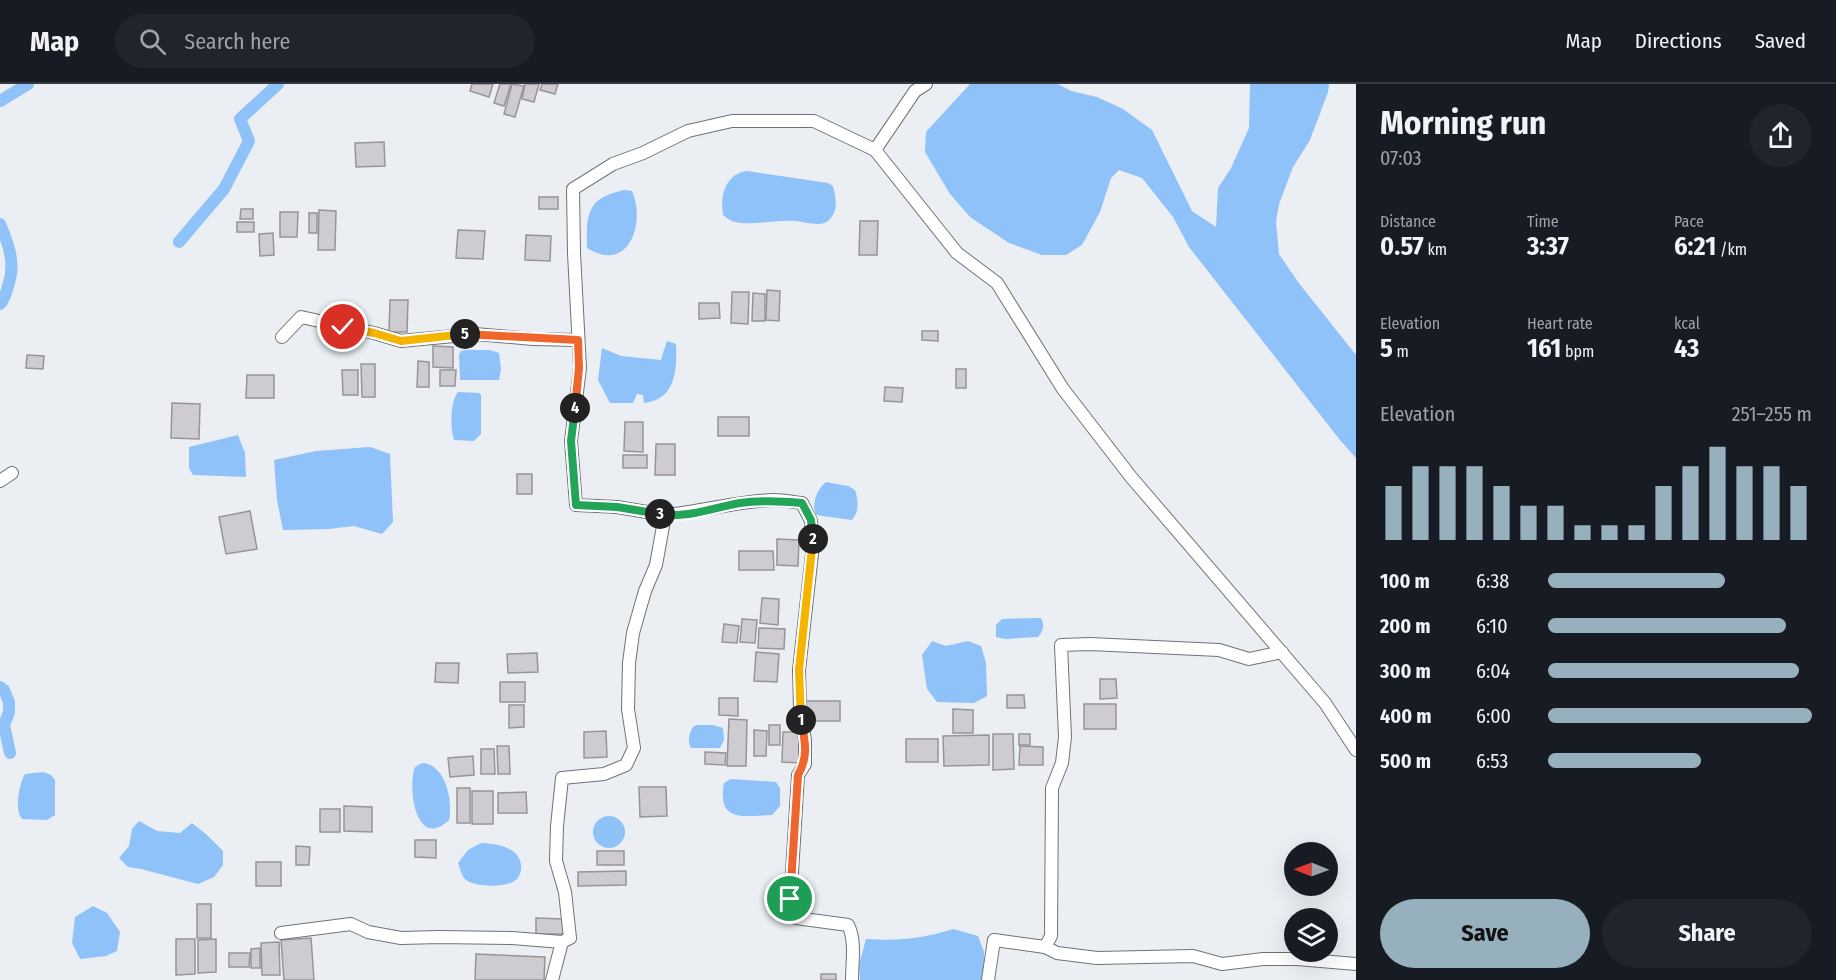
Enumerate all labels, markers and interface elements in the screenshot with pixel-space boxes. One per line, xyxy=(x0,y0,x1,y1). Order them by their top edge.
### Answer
search box xyxy=(115,14,535,68)
text: Map xyxy=(30,25,79,58)
icon: search xyxy=(136,25,169,58)
text: Search here xyxy=(184,28,290,55)
text: Map xyxy=(1565,28,1602,54)
text: Directions xyxy=(1635,28,1722,54)
text: Saved xyxy=(1755,28,1806,54)
text: Morning run xyxy=(1380,103,1546,143)
button: share xyxy=(1749,104,1812,167)
text: 07:03 xyxy=(1380,146,1422,170)
text: Distance xyxy=(1380,212,1436,231)
text: Time xyxy=(1527,212,1559,231)
text: Pace xyxy=(1674,212,1704,231)
text: 0.57 xyxy=(1380,231,1424,262)
text: 3:37 xyxy=(1527,231,1569,262)
text: 6:21 xyxy=(1674,231,1716,262)
text: km xyxy=(1424,240,1447,259)
text: /km xyxy=(1716,240,1747,259)
pin xyxy=(317,301,368,352)
icon: check xyxy=(326,310,359,343)
text: Elevation xyxy=(1380,314,1440,333)
text: Heart rate xyxy=(1527,314,1593,333)
text: kcal xyxy=(1674,314,1700,333)
pin: 5 xyxy=(450,319,480,349)
text: 5 xyxy=(461,324,469,343)
text: 5 xyxy=(1380,333,1393,364)
text: 161 xyxy=(1527,333,1561,364)
text: 43 xyxy=(1674,333,1699,364)
text: m xyxy=(1393,342,1409,361)
text: bpm xyxy=(1561,342,1594,361)
pin: 4 xyxy=(560,393,590,423)
text: 4 xyxy=(571,398,579,417)
text: Elevation xyxy=(1380,402,1455,426)
text: 251–255 m xyxy=(1732,402,1812,426)
pin: 3 xyxy=(645,499,675,529)
text: 3 xyxy=(656,504,664,523)
pin: 2 xyxy=(798,524,828,554)
text: 2 xyxy=(809,529,817,548)
text: 100 m xyxy=(1380,569,1430,593)
text: 6:38 xyxy=(1476,569,1509,593)
text: 200 m xyxy=(1380,614,1431,638)
text: 6:10 xyxy=(1476,614,1508,638)
text: 300 m xyxy=(1380,659,1431,683)
text: 6:04 xyxy=(1476,659,1510,683)
text: 400 m xyxy=(1380,704,1432,728)
text: 6:00 xyxy=(1476,704,1511,728)
pin: 1 xyxy=(786,705,816,735)
text: 1 xyxy=(798,710,804,729)
text: 500 m xyxy=(1380,749,1431,773)
text: 6:53 xyxy=(1476,749,1508,773)
north arrow xyxy=(1284,842,1338,896)
map controls xyxy=(1284,842,1338,962)
pin xyxy=(764,873,815,924)
icon: arrive xyxy=(773,882,806,915)
button: Save xyxy=(1380,899,1590,968)
button: Share xyxy=(1602,899,1812,968)
button: layers xyxy=(1284,908,1338,962)

